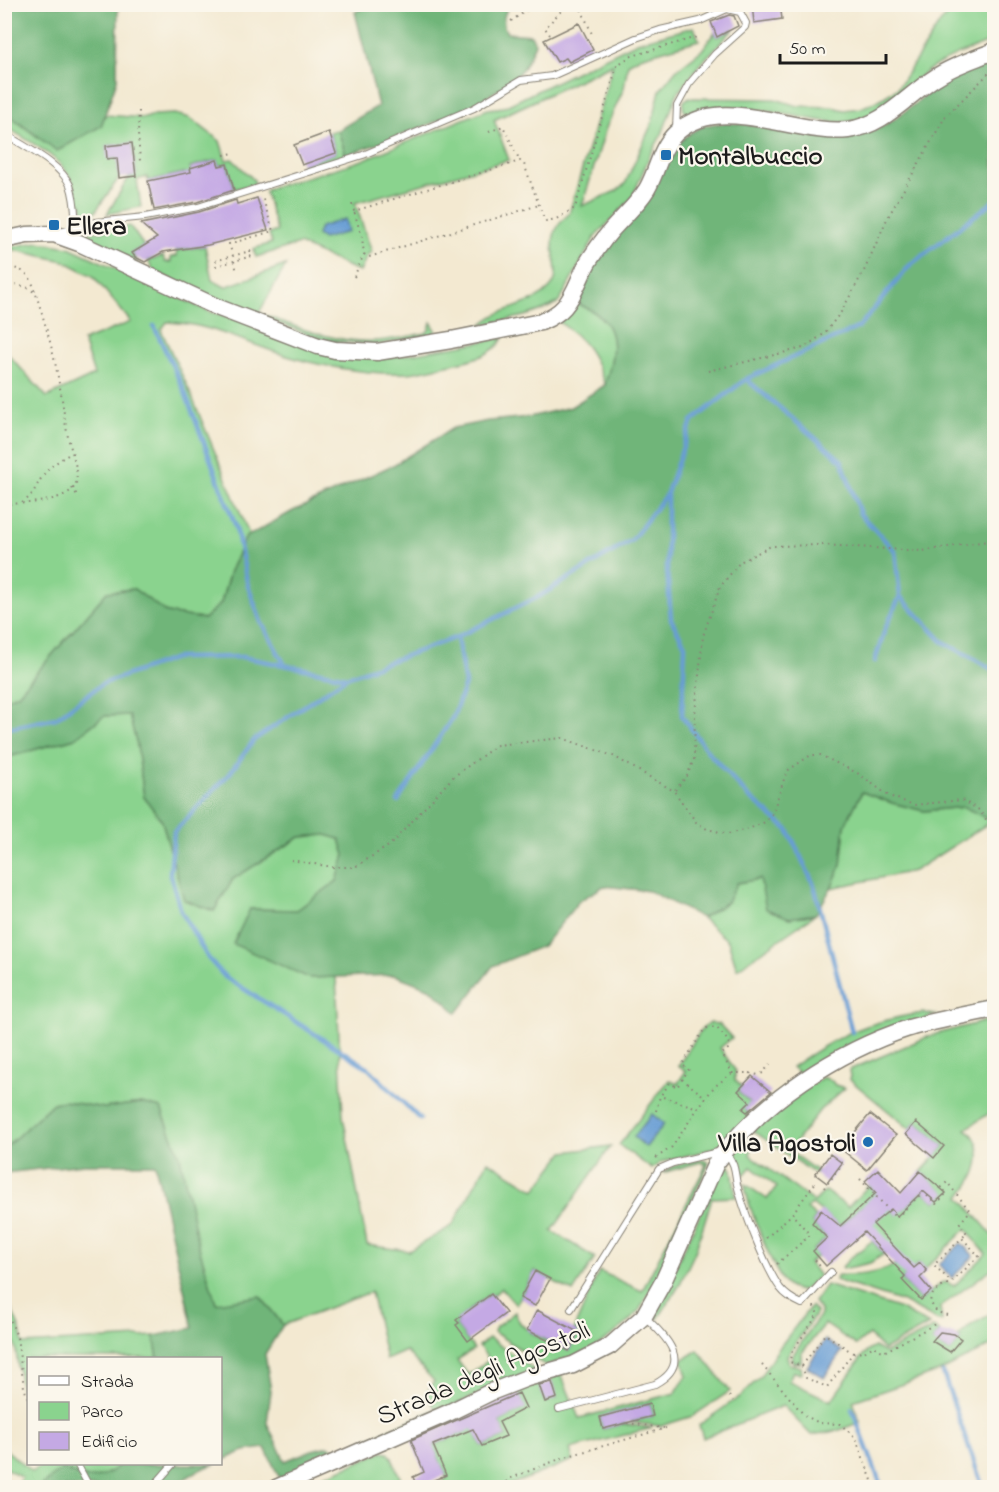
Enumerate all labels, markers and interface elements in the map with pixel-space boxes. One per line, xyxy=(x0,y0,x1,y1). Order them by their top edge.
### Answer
scale bar xyxy=(780,27,886,65)
text: 50 m xyxy=(789,37,826,63)
place label: Montalbuccio xyxy=(678,138,822,177)
marker: Montalbuccio xyxy=(659,148,673,162)
place label: Ellera xyxy=(66,208,126,247)
marker: Ellera xyxy=(47,218,61,232)
place label: Villa Agostoli xyxy=(717,1125,856,1165)
marker: Villa Agostoli xyxy=(861,1135,875,1149)
street label: Strada degli Agostoli xyxy=(371,1312,597,1437)
legend xyxy=(27,1357,222,1465)
text: Strada xyxy=(81,1370,134,1396)
text: Parco xyxy=(81,1400,123,1426)
text: Edificio xyxy=(81,1430,137,1456)

